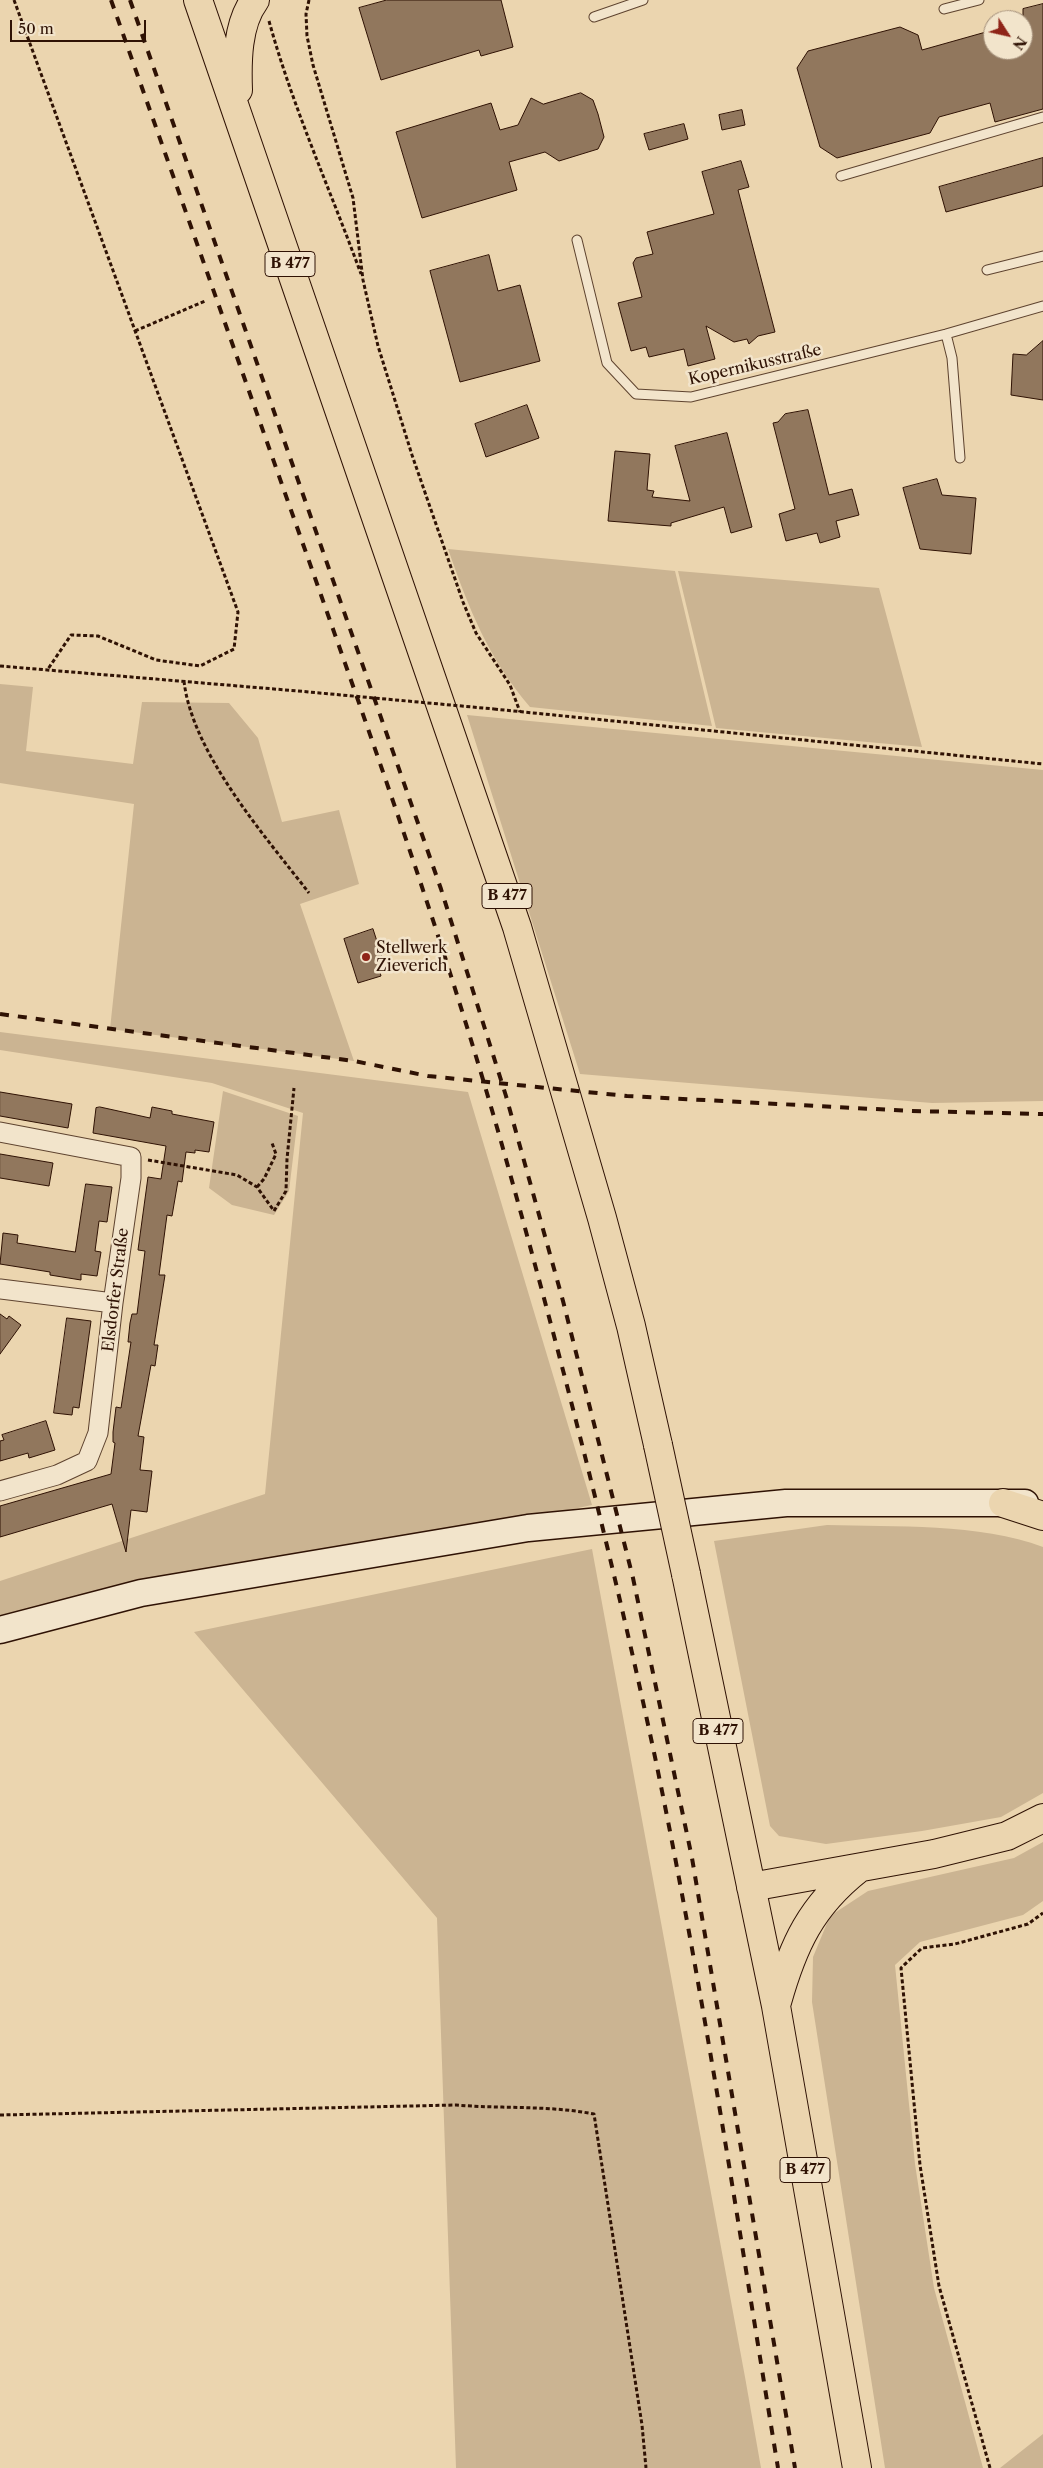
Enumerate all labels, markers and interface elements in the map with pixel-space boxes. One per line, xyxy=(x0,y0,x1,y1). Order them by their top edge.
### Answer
scale bar xyxy=(12,10,149,42)
north arrow xyxy=(983,10,1033,60)
text: 50 m xyxy=(18,19,54,38)
text: N xyxy=(1009,33,1030,53)
road number: B 477 xyxy=(265,252,315,276)
street label: Kopernikusstraße xyxy=(687,340,823,390)
road number: B 477 xyxy=(482,884,532,908)
place label: Stellwerk Zieverich xyxy=(376,938,448,976)
marker: Stellwerk Zieverich xyxy=(360,951,372,963)
street label: Elsdorfer Straße xyxy=(99,1227,133,1353)
road number: B 477 xyxy=(693,1718,743,1744)
road number: B 477 xyxy=(780,2158,830,2182)

